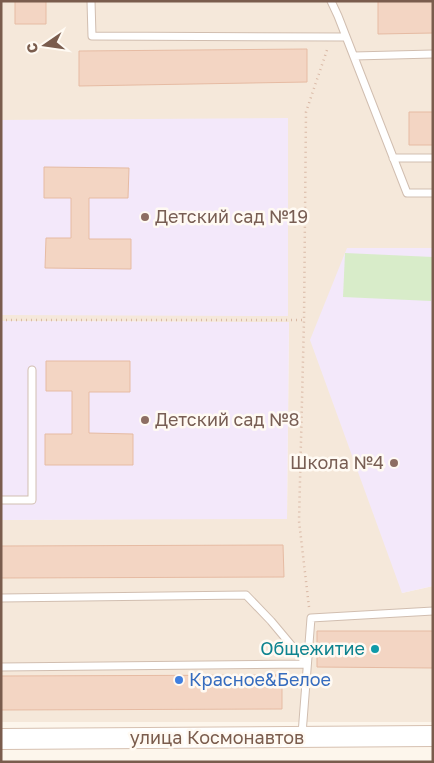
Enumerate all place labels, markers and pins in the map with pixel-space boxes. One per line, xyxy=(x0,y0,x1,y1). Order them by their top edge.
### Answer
place label: Детский сад №19 xyxy=(155,205,308,227)
marker: Детский сад №19 xyxy=(139,211,151,223)
place label: Детский сад №8 xyxy=(155,408,300,430)
marker: Детский сад №8 xyxy=(139,414,151,426)
place label: Школа №4 xyxy=(290,451,384,473)
marker: Школа №4 xyxy=(388,457,400,469)
place label: Общежитие xyxy=(260,637,365,659)
marker: Общежитие xyxy=(369,643,381,655)
place label: Красное&Белое xyxy=(189,668,331,690)
marker: Красное&Белое xyxy=(173,674,185,686)

